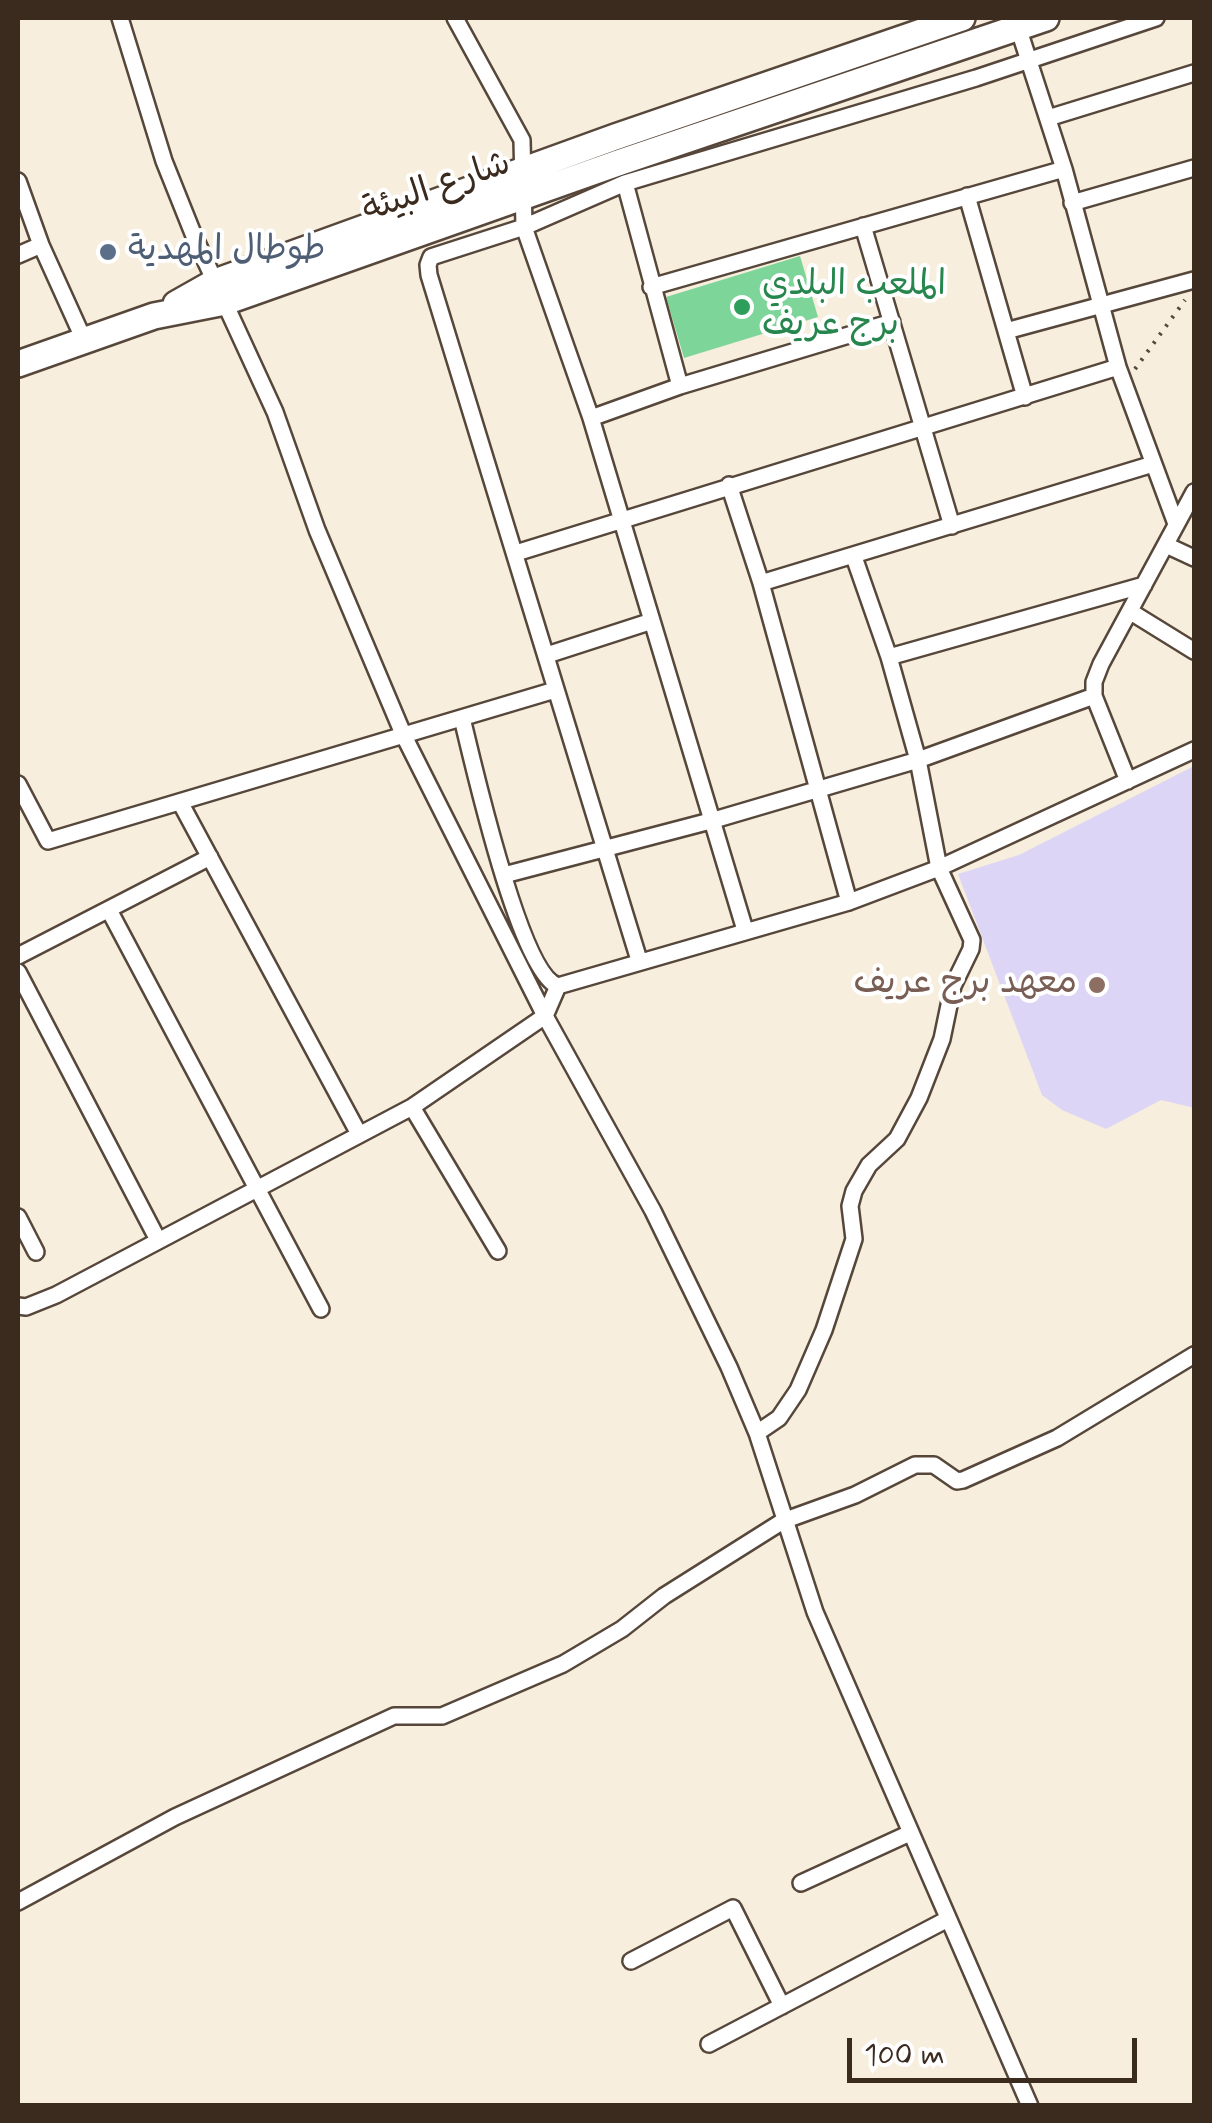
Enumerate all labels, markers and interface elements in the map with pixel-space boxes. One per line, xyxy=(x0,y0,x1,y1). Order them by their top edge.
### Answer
street label: شارع البيئة xyxy=(357,144,517,234)
place label: طوطال المهدية xyxy=(128,231,326,273)
marker: طوطال المهدية xyxy=(97,241,119,263)
place label: الملعب البلدي برج عريف xyxy=(762,266,946,348)
marker: الملعب البلدي برج عريف xyxy=(731,296,753,318)
place label: معهد برج عريف xyxy=(853,964,1077,1006)
marker: معهد برج عريف xyxy=(1086,974,1108,996)
scale bar xyxy=(852,2018,1142,2080)
text: 100 m xyxy=(864,2036,945,2075)

